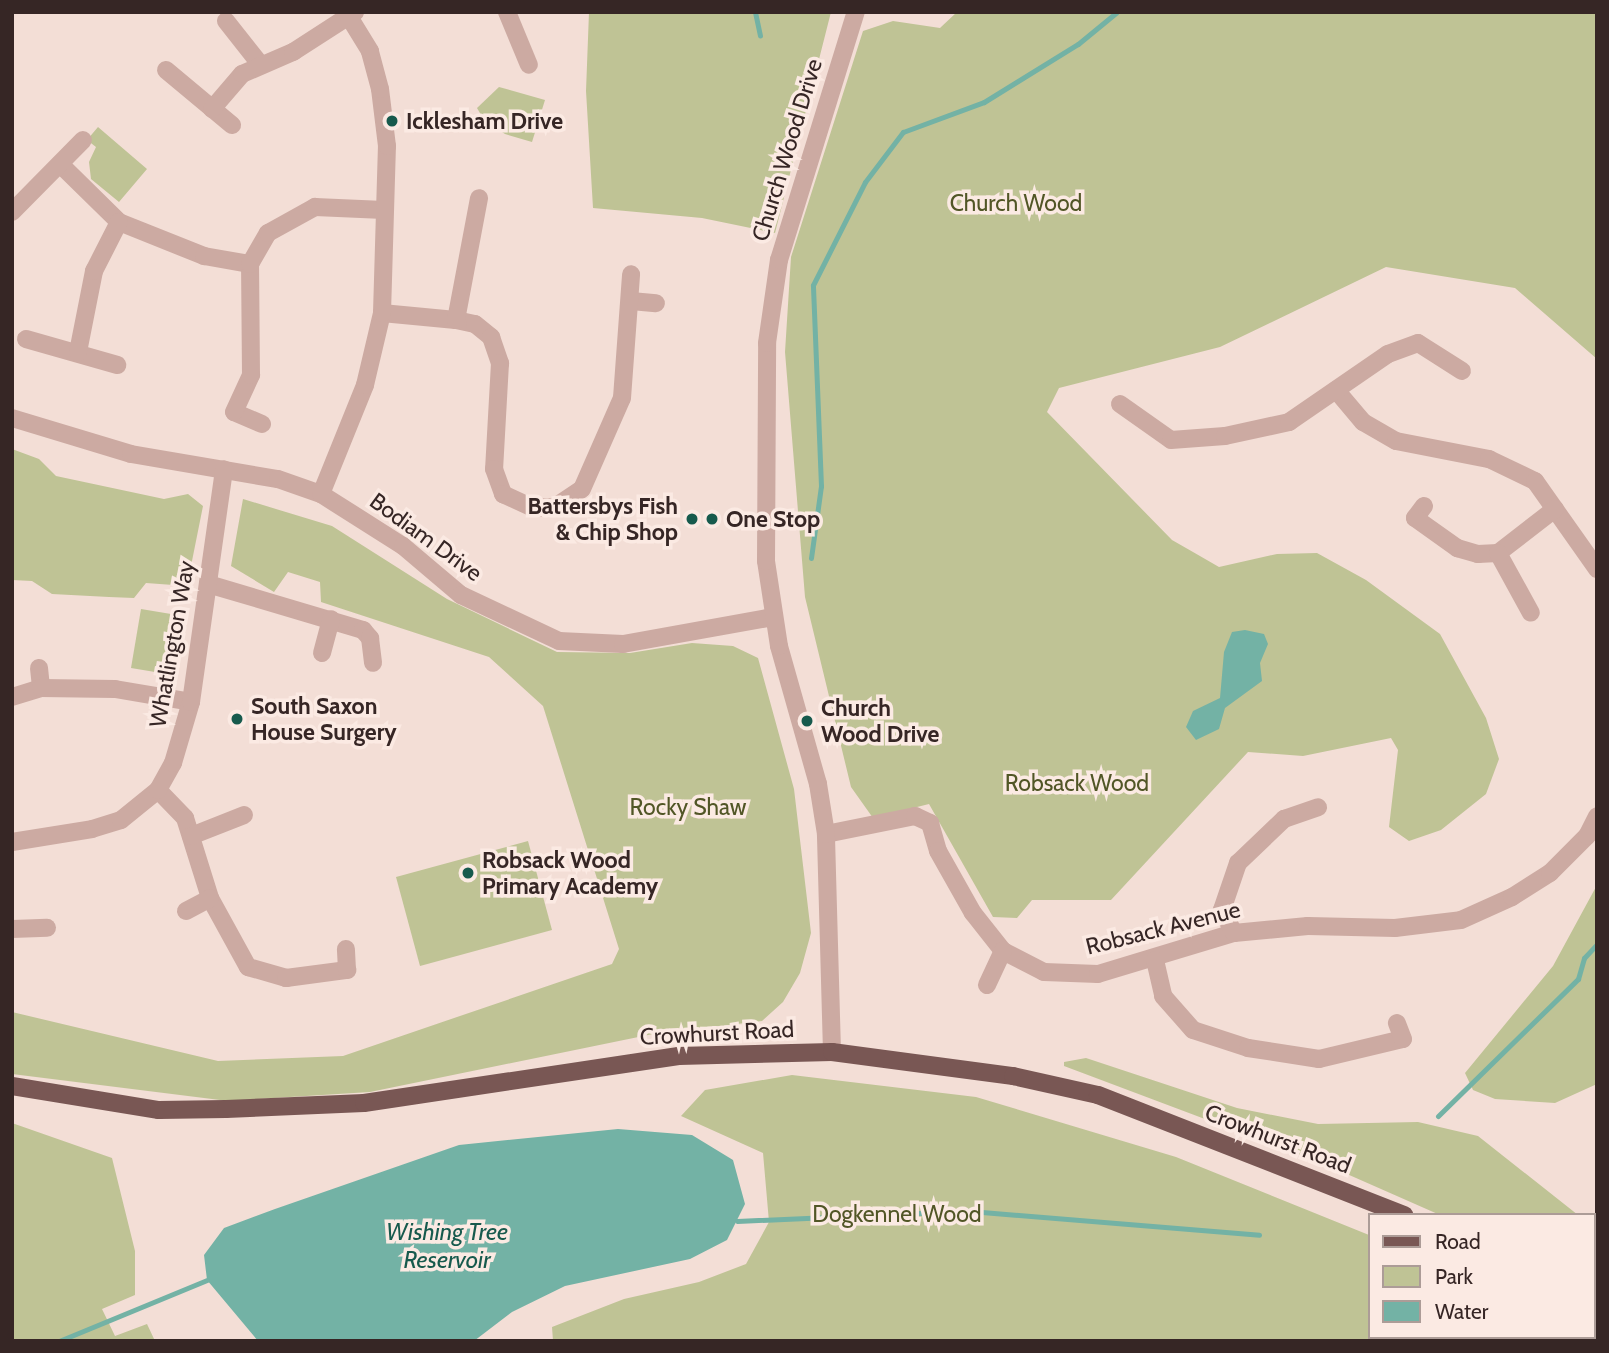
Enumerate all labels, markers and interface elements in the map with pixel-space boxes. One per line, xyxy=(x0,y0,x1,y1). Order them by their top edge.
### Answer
street label: Church Wood Drive xyxy=(746,55,828,245)
place label: Icklesham Drive xyxy=(406,107,563,135)
marker: Icklesham Drive xyxy=(384,113,400,129)
park label: Church Wood xyxy=(950,189,1082,217)
street label: Bodiam Drive xyxy=(364,487,488,587)
place label: Battersbys Fish & Chip Shop xyxy=(527,492,678,546)
place label: One Stop xyxy=(726,505,820,533)
marker: Battersbys Fish & Chip Shop xyxy=(684,511,700,527)
marker: One Stop xyxy=(704,511,720,527)
street label: Whatlington Way xyxy=(144,558,200,730)
place label: South Saxon House Surgery xyxy=(251,692,397,746)
place label: Church Wood Drive xyxy=(821,694,939,748)
marker: South Saxon House Surgery xyxy=(229,711,245,727)
marker: Church Wood Drive xyxy=(799,713,815,729)
park label: Robsack Wood xyxy=(1005,769,1149,797)
park label: Rocky Shaw xyxy=(630,793,746,821)
place label: Robsack Wood Primary Academy xyxy=(482,846,658,900)
marker: Robsack Wood Primary Academy xyxy=(460,865,476,881)
street label: Robsack Avenue xyxy=(1083,895,1243,961)
street label: Crowhurst Road xyxy=(639,1015,795,1051)
street label: Crowhurst Road xyxy=(1201,1098,1355,1180)
park label: Dogkennel Wood xyxy=(812,1200,982,1228)
legend xyxy=(1368,1213,1595,1339)
water label: Wishing Tree Reservoir xyxy=(386,1218,508,1274)
text: Road xyxy=(1435,1229,1481,1254)
text: Park xyxy=(1435,1264,1473,1289)
text: Water xyxy=(1435,1299,1488,1324)

